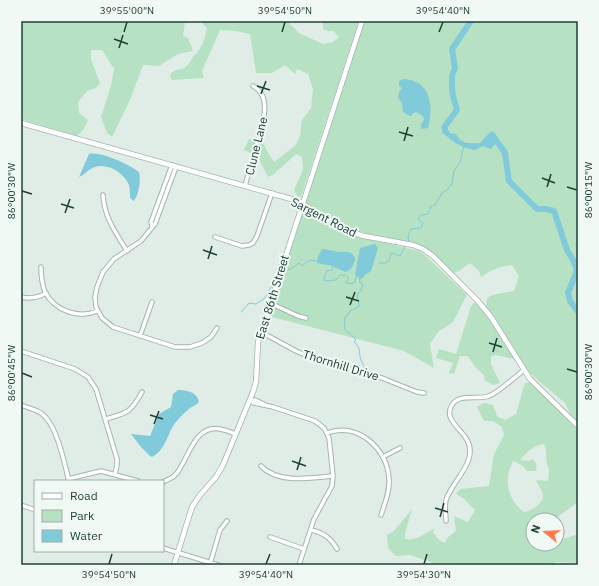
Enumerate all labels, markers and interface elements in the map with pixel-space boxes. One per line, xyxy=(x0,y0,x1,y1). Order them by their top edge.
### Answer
text: 39°55'00"N xyxy=(100,4,154,17)
text: 39°54'50"N xyxy=(258,4,312,17)
text: 39°54'40"N xyxy=(416,4,470,17)
street label: Clune Lane xyxy=(242,115,271,177)
text: 86°00'15"W xyxy=(582,162,595,218)
text: 86°00'30"W xyxy=(5,163,18,219)
street label: Sargent Road xyxy=(289,194,359,240)
street label: East 86th Street xyxy=(252,253,292,341)
text: 86°00'30"W xyxy=(582,344,595,400)
text: 86°00'45"W xyxy=(5,345,18,401)
street label: Thornhill Drive xyxy=(301,346,381,384)
legend xyxy=(34,480,164,552)
text: Road xyxy=(70,488,98,503)
text: Park xyxy=(70,508,95,523)
north arrow xyxy=(525,512,565,552)
text: N xyxy=(528,523,543,535)
text: Water xyxy=(70,528,103,543)
text: 39°54'50"N xyxy=(82,568,136,581)
text: 39°54'40"N xyxy=(239,568,293,581)
text: 39°54'30"N xyxy=(397,568,451,581)

